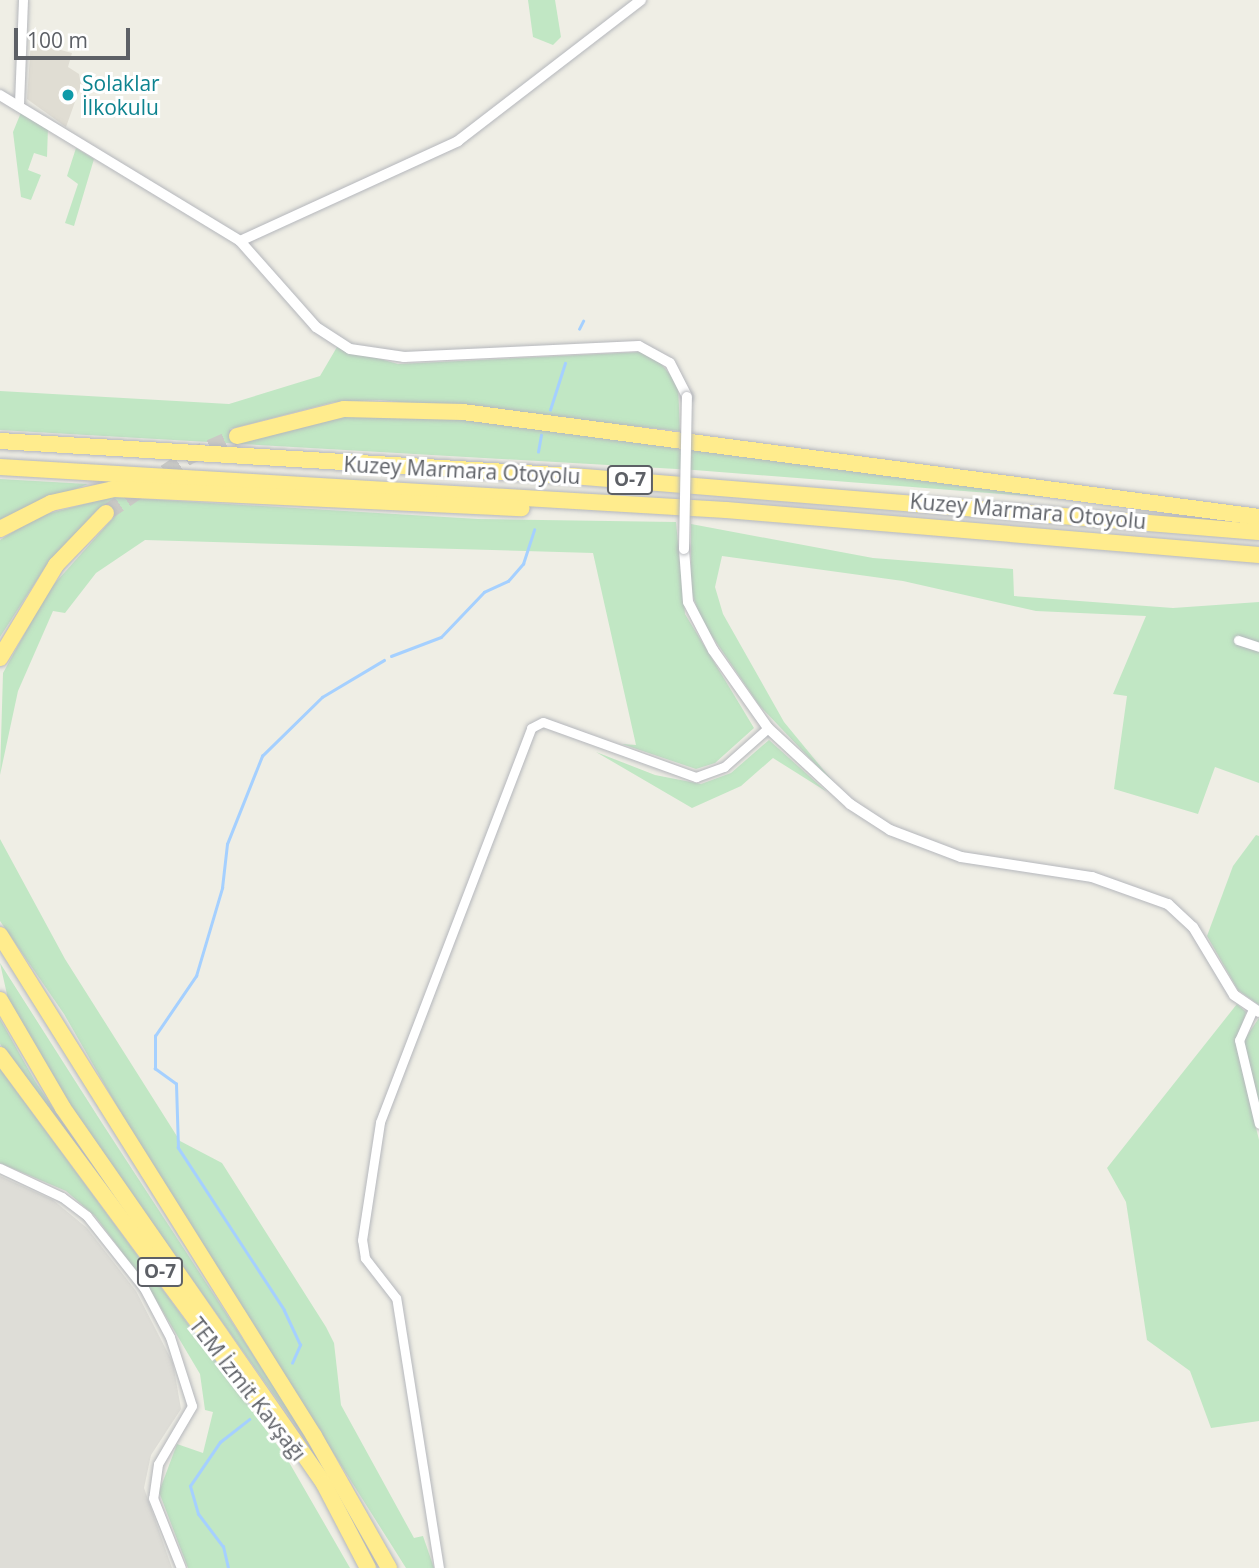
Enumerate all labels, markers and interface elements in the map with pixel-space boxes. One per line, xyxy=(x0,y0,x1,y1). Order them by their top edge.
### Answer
scale bar xyxy=(18,14,133,58)
text: 100 m xyxy=(27,26,88,54)
place label: Solaklar İlkokulu xyxy=(82,70,160,120)
marker: Solaklar İlkokulu xyxy=(60,87,76,103)
street label: Kuzey Marmara Otoyolu xyxy=(343,451,581,489)
road number: O-7 xyxy=(606,464,654,495)
street label: Kuzey Marmara Otoyolu xyxy=(909,488,1147,534)
road number: O-7 xyxy=(136,1256,184,1288)
street label: TEM İzmit Kavşağı xyxy=(184,1313,312,1465)

